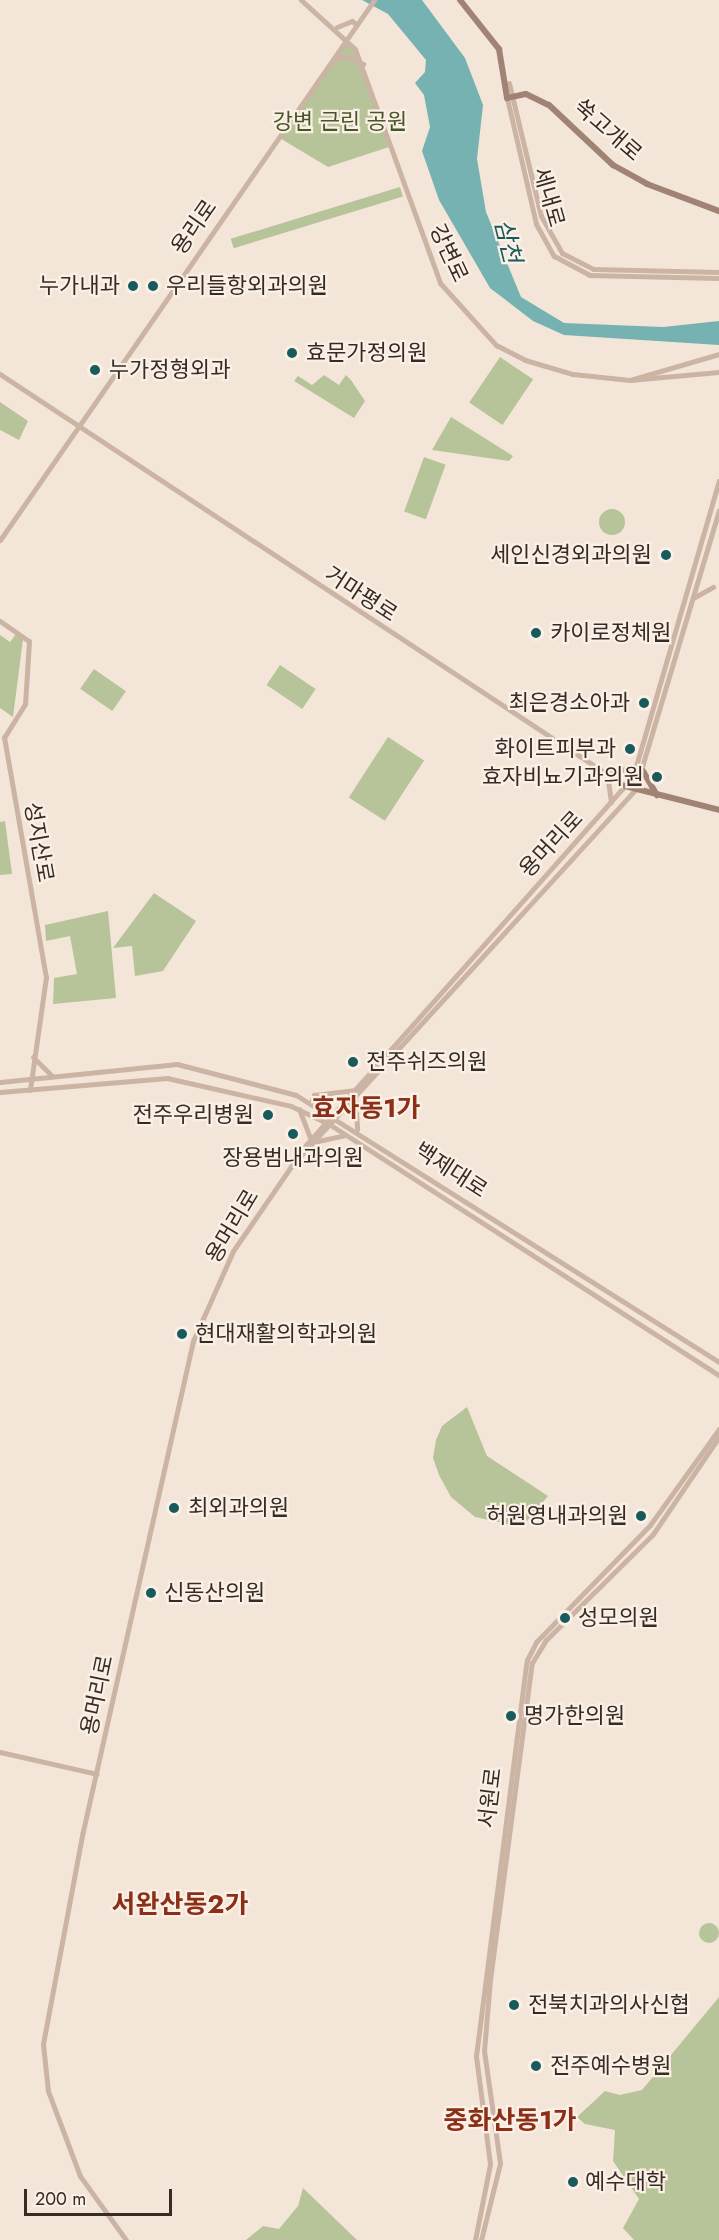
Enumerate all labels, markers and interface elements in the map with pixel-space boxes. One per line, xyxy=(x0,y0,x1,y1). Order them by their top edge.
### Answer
street label: 쑥고개로 xyxy=(569,93,647,167)
park label: 강변 근린 공원 xyxy=(273,109,407,135)
street label: 세내로 xyxy=(528,164,570,230)
street label: 용리로 xyxy=(166,195,222,259)
water label: 삼천 xyxy=(489,216,527,266)
street label: 강변로 xyxy=(424,220,474,286)
place label: 누가내과 xyxy=(39,273,120,299)
place label: 우리들항외과의원 xyxy=(166,273,328,299)
marker: 누가내과 xyxy=(124,277,142,295)
marker: 우리들항외과의원 xyxy=(144,277,162,295)
place label: 효문가정의원 xyxy=(306,340,427,366)
marker: 효문가정의원 xyxy=(283,344,301,362)
place label: 누가정형외과 xyxy=(109,357,230,383)
marker: 누가정형외과 xyxy=(86,361,104,379)
place label: 세인신경외과의원 xyxy=(490,542,652,568)
marker: 세인신경외과의원 xyxy=(657,546,675,564)
street label: 거마평로 xyxy=(320,561,402,627)
place label: 카이로정체원 xyxy=(550,620,671,646)
marker: 카이로정체원 xyxy=(527,624,545,642)
place label: 최은경소아과 xyxy=(509,690,630,716)
marker: 최은경소아과 xyxy=(635,694,653,712)
place label: 화이트피부과 xyxy=(495,736,616,762)
marker: 화이트피부과 xyxy=(621,740,639,758)
place label: 효자비뇨기과의원 xyxy=(482,764,644,790)
marker: 효자비뇨기과의원 xyxy=(648,768,666,786)
street label: 성지산로 xyxy=(19,800,59,884)
street label: 용머리로 xyxy=(514,805,588,883)
place label: 전주쉬즈의원 xyxy=(366,1049,487,1075)
marker: 전주쉬즈의원 xyxy=(344,1053,362,1071)
district label: 효자동1가 xyxy=(312,1093,420,1125)
place label: 전주우리병원 xyxy=(133,1102,254,1128)
marker: 전주우리병원 xyxy=(259,1106,277,1124)
marker: 장용범내과의원 xyxy=(284,1125,302,1143)
street label: 백제대로 xyxy=(410,1137,492,1203)
place label: 장용범내과의원 xyxy=(222,1145,364,1171)
street label: 용머리로 xyxy=(200,1185,264,1267)
place label: 현대재활의학과의원 xyxy=(195,1321,377,1347)
marker: 현대재활의학과의원 xyxy=(173,1325,191,1343)
place label: 최외과의원 xyxy=(188,1495,289,1521)
marker: 최외과의원 xyxy=(165,1499,183,1517)
place label: 허원영내과의원 xyxy=(486,1503,628,1529)
marker: 허원영내과의원 xyxy=(632,1507,650,1525)
place label: 신동산의원 xyxy=(164,1580,265,1606)
marker: 신동산의원 xyxy=(142,1584,160,1602)
place label: 성모의원 xyxy=(578,1605,659,1631)
marker: 성모의원 xyxy=(556,1609,574,1627)
street label: 용머리로 xyxy=(76,1653,118,1737)
place label: 명가한의원 xyxy=(524,1703,625,1729)
marker: 명가한의원 xyxy=(502,1707,520,1725)
street label: 서원로 xyxy=(473,1766,507,1830)
district label: 서완산동2가 xyxy=(112,1889,248,1921)
place label: 전북치과의사신협 xyxy=(528,1992,690,2018)
marker: 전북치과의사신협 xyxy=(505,1996,523,2014)
place label: 전주예수병원 xyxy=(550,2053,671,2079)
marker: 전주예수병원 xyxy=(527,2057,545,2075)
district label: 중화산동1가 xyxy=(444,2105,576,2137)
place label: 예수대학 xyxy=(585,2169,666,2195)
marker: 예수대학 xyxy=(566,2175,580,2189)
scale bar xyxy=(27,2177,176,2215)
text: 200 m xyxy=(35,2186,86,2212)

